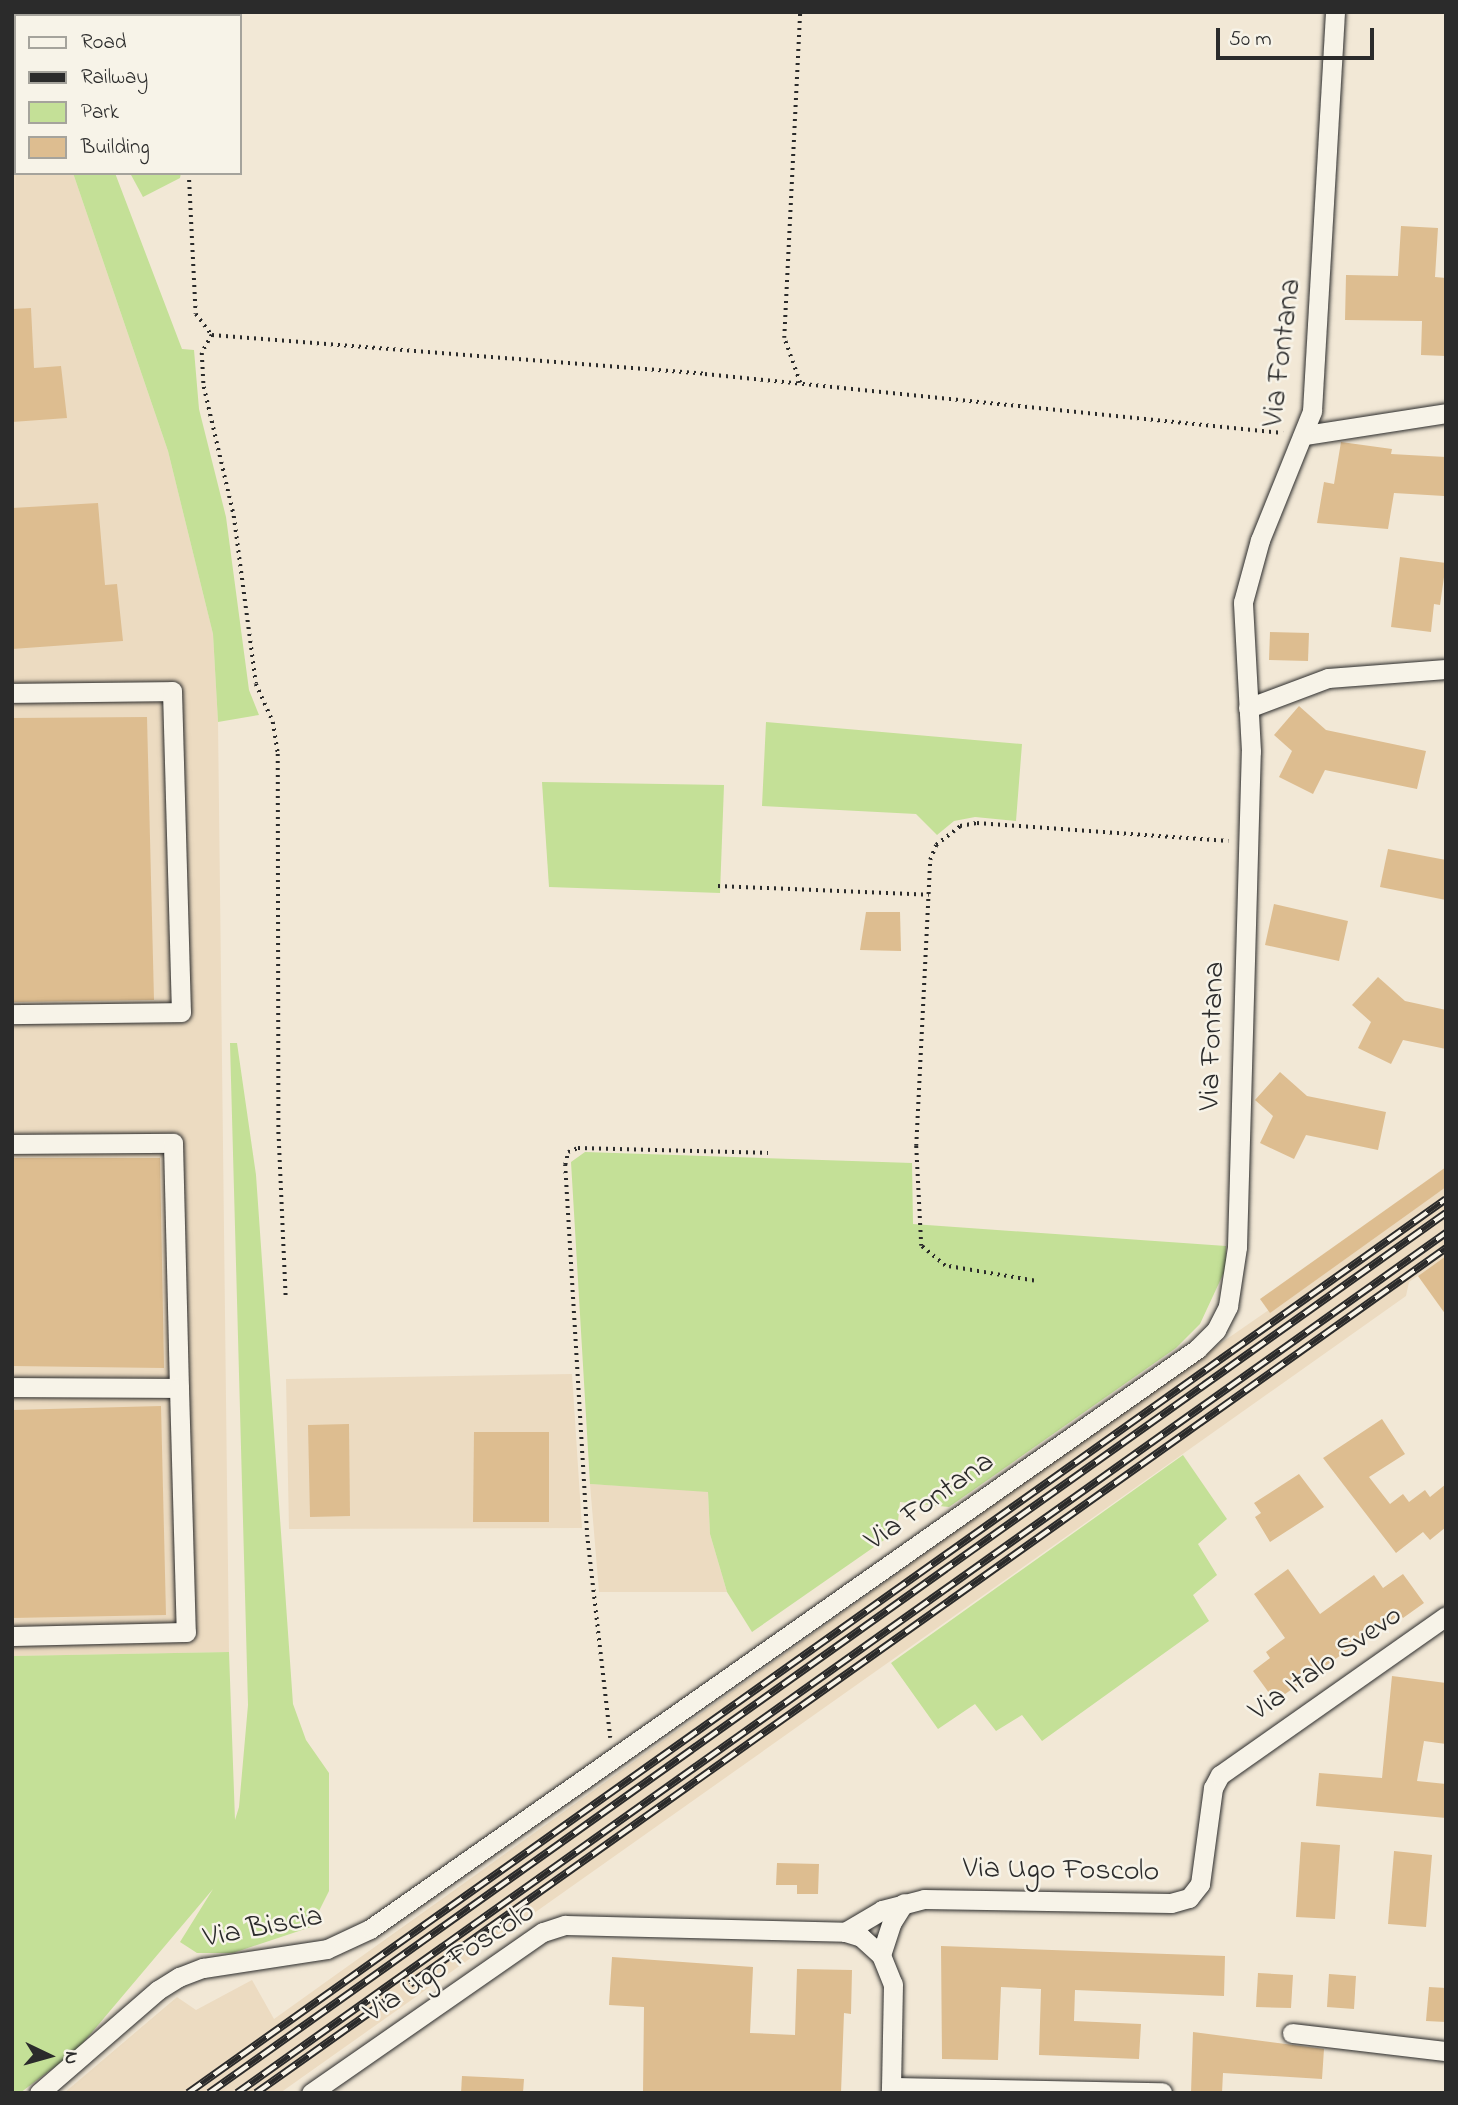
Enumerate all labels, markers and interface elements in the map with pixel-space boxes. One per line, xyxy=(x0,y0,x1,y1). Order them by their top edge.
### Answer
legend xyxy=(14,14,242,175)
scale bar xyxy=(1220,14,1378,58)
text: 50 m xyxy=(1229,25,1272,55)
text: Road xyxy=(81,28,127,58)
text: Railway xyxy=(81,63,148,93)
text: Park xyxy=(81,98,119,128)
text: Building xyxy=(81,133,150,163)
street label: Via Fontana xyxy=(1256,277,1310,429)
street label: Via Fontana xyxy=(1192,961,1234,1111)
street label: Via Fontana xyxy=(859,1444,1001,1560)
street label: Via Italo Svevo xyxy=(1243,1598,1409,1730)
street label: Via Ugo Foscolo xyxy=(962,1851,1160,1891)
street label: Via Ugo Foscolo xyxy=(358,1894,542,2032)
street label: Via Biscia xyxy=(200,1899,326,1957)
north arrow xyxy=(14,2021,84,2091)
text: N xyxy=(56,2050,84,2065)

